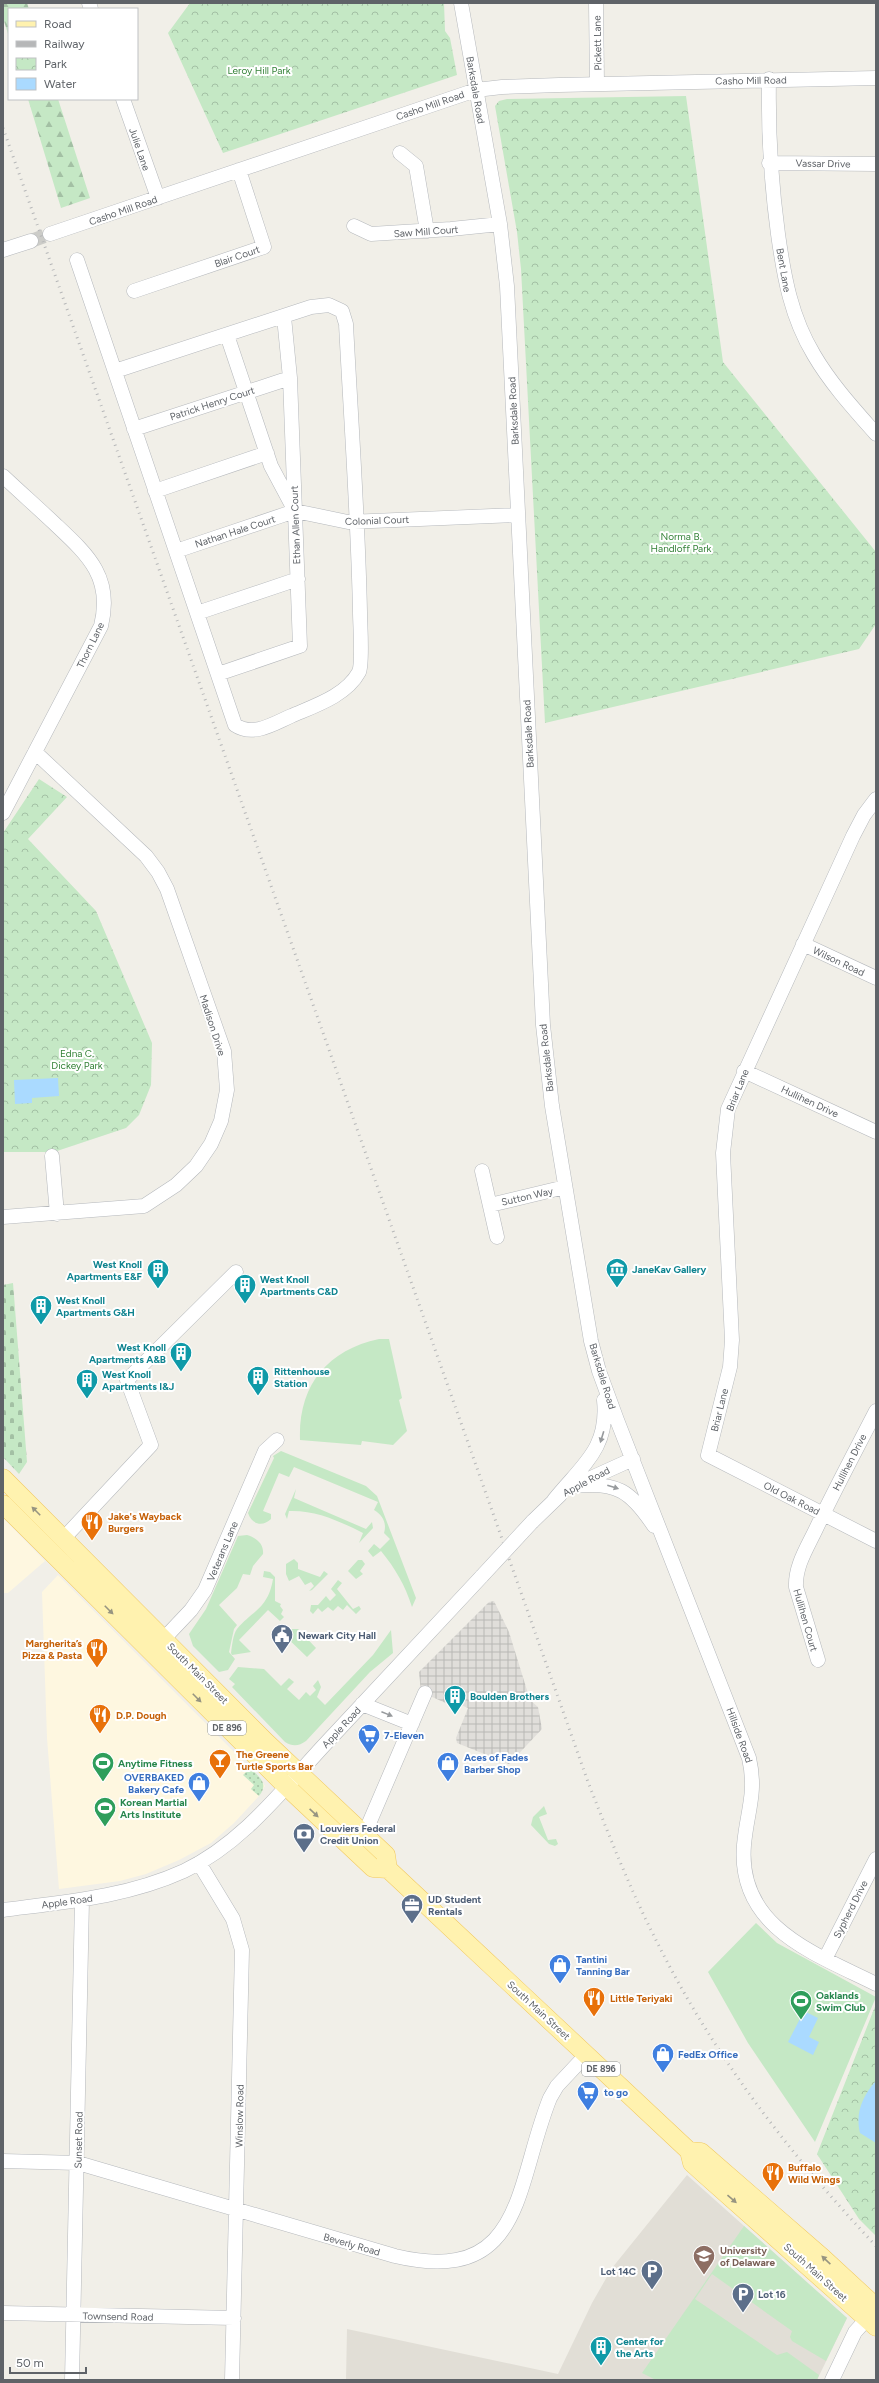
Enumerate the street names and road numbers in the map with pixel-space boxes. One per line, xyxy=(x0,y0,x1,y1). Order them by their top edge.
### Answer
street label: Pickett Lane xyxy=(591,15,604,71)
street label: Barksdale Road xyxy=(463,55,488,125)
street label: Casho Mill Road xyxy=(715,73,787,88)
street label: Casho Mill Road xyxy=(394,88,466,123)
street label: Julie Lane xyxy=(126,126,153,173)
street label: Vassar Drive xyxy=(795,157,851,170)
street label: Casho Mill Road xyxy=(87,193,159,228)
street label: Saw Mill Court xyxy=(393,223,459,240)
street label: Blair Court xyxy=(213,243,262,270)
street label: Bent Lane xyxy=(773,247,794,294)
street label: Barksdale Road xyxy=(505,376,522,445)
street label: Patrick Henry Court xyxy=(168,384,256,423)
street label: Ethan Allen Court xyxy=(288,485,303,565)
street label: Nathan Hale Court xyxy=(193,512,277,551)
street label: Colonial Court xyxy=(345,513,410,528)
street label: Thorn Lane xyxy=(74,620,107,670)
street label: Barksdale Road xyxy=(520,699,537,768)
street label: Wilson Road xyxy=(811,944,867,979)
street label: Madison Drive xyxy=(197,993,229,1058)
street label: Barksdale Road xyxy=(536,1023,557,1093)
street label: Briar Lane xyxy=(723,1067,752,1113)
street label: Hullihen Drive xyxy=(779,1082,841,1121)
street label: Sutton Way xyxy=(500,1184,555,1209)
street label: Barksdale Road xyxy=(586,1342,619,1411)
street label: Briar Lane xyxy=(708,1387,731,1433)
street label: Hullihen Drive xyxy=(830,1431,870,1493)
street label: Apple Road xyxy=(560,1463,612,1499)
street label: Old Oak Road xyxy=(761,1479,822,1518)
street label: Veterans Lane xyxy=(204,1519,241,1583)
street label: Hullihen Court xyxy=(790,1587,821,1653)
street label: South Main Street xyxy=(164,1640,231,1707)
street label: Apple Road xyxy=(319,1704,364,1751)
street label: Hillside Road xyxy=(723,1706,756,1765)
road number: DE 896 xyxy=(208,1721,246,1735)
street label: Sypherd Drive xyxy=(830,1878,871,1940)
street label: Apple Road xyxy=(41,1891,94,1912)
street label: South Main Street xyxy=(505,1978,573,2043)
road number: DE 896 xyxy=(582,2062,620,2076)
street label: Winslow Road xyxy=(232,2084,247,2148)
street label: Sunset Road xyxy=(72,2111,85,2168)
street label: Beverly Road xyxy=(322,2230,382,2259)
street label: South Main Street xyxy=(781,2240,850,2305)
street label: Townsend Road xyxy=(82,2309,154,2324)

